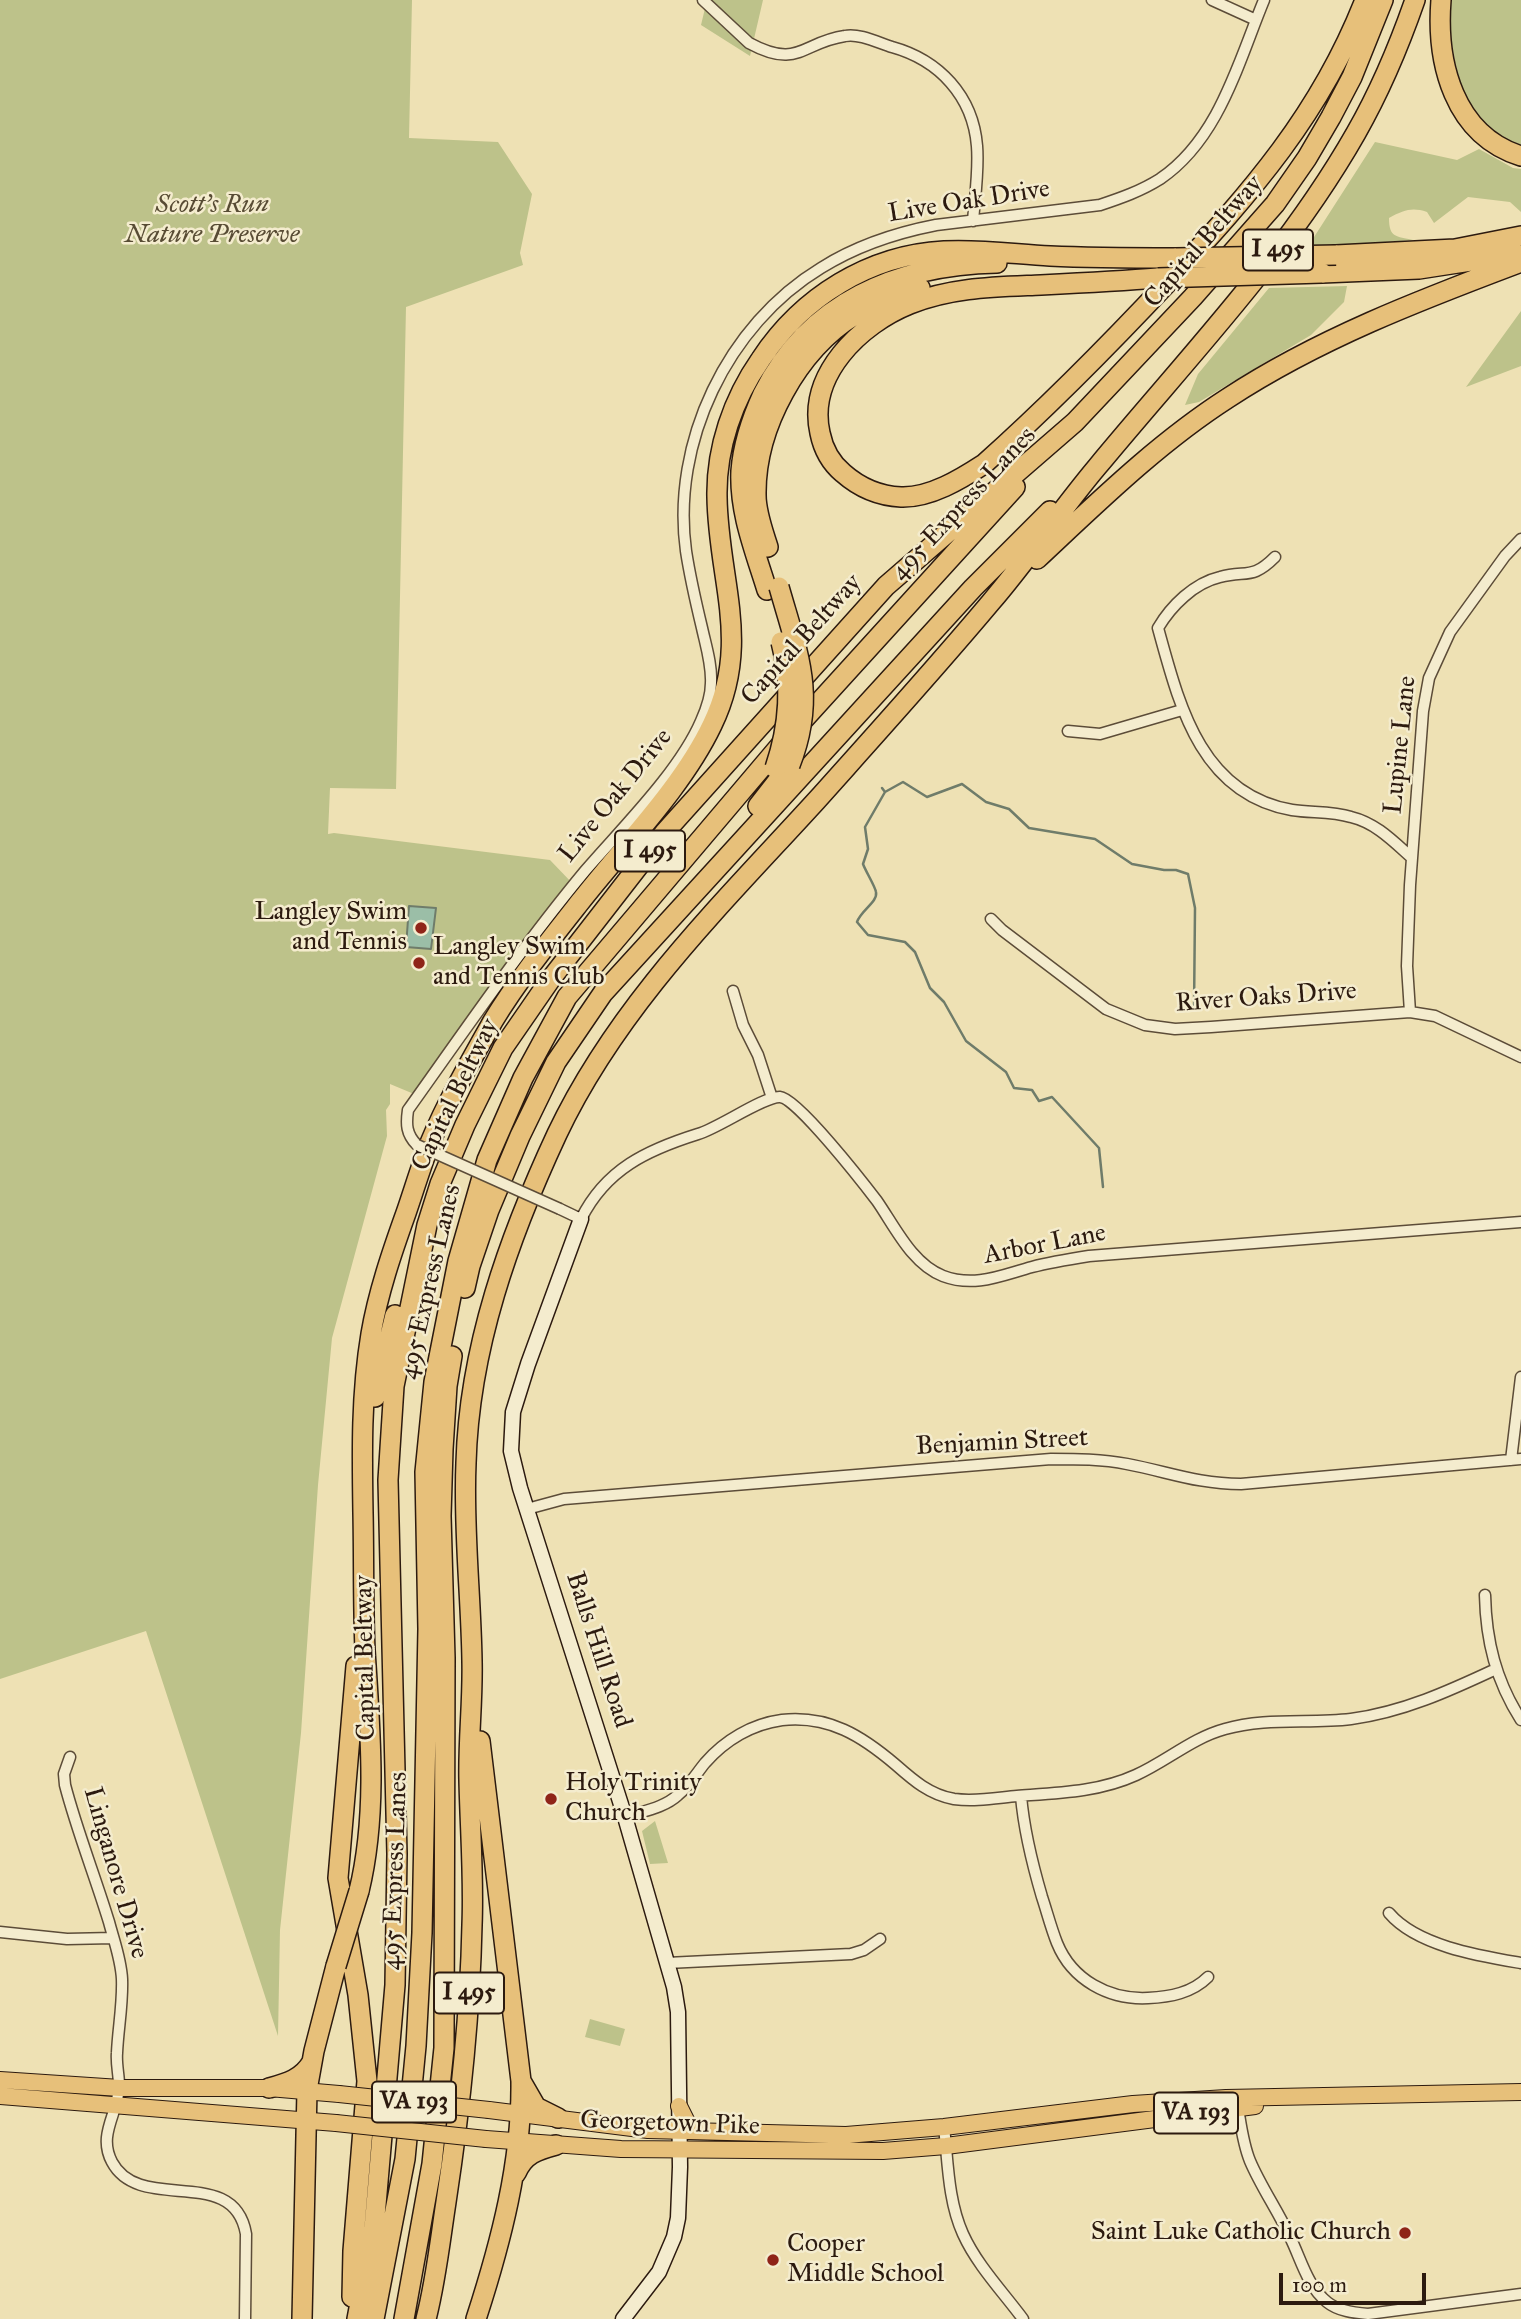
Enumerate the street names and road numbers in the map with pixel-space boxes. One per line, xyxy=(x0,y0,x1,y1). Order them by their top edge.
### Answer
street label: Capital Beltway xyxy=(1138,169,1270,315)
street label: Live Oak Drive xyxy=(886,174,1052,230)
road number: I 495 xyxy=(1243,230,1313,270)
street label: 495 Express Lanes xyxy=(885,421,1043,587)
street label: Capital Beltway xyxy=(735,568,869,712)
street label: Lupine Lane xyxy=(1378,674,1424,816)
street label: Live Oak Drive xyxy=(553,723,679,869)
road number: I 495 xyxy=(615,830,685,872)
street label: River Oaks Drive xyxy=(1174,976,1358,1020)
street label: Capital Beltway xyxy=(406,1014,506,1176)
street label: 495 Express Lanes xyxy=(393,1182,469,1382)
street label: Arbor Lane xyxy=(981,1218,1109,1272)
street label: Benjamin Street xyxy=(915,1423,1089,1463)
street label: Balls Hill Road xyxy=(558,1568,638,1732)
street label: Capital Beltway xyxy=(349,1575,383,1741)
street label: 495 Express Lanes xyxy=(377,1771,415,1971)
street label: Linganore Drive xyxy=(76,1784,154,1962)
road number: I 495 xyxy=(434,1972,504,2014)
road number: VA 193 xyxy=(372,2082,456,2122)
road number: VA 193 xyxy=(1154,2092,1238,2134)
street label: Georgetown Pike xyxy=(580,2105,760,2143)

